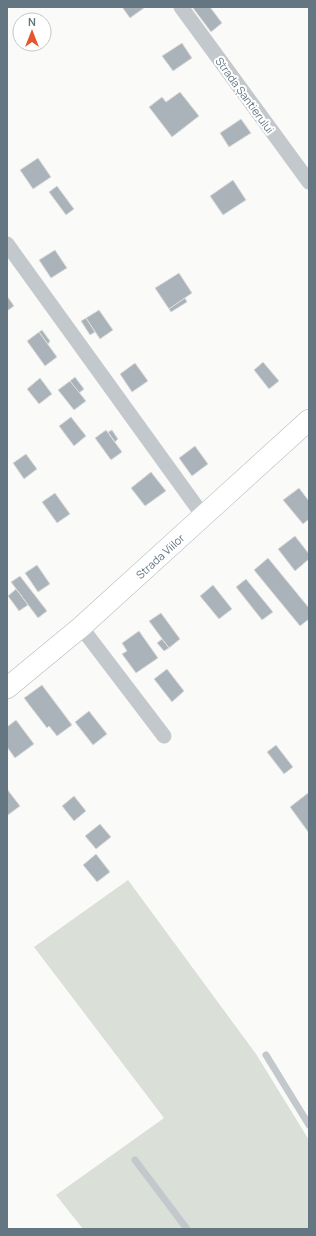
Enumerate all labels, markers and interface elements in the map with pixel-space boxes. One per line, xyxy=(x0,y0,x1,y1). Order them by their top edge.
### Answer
north arrow xyxy=(12,12,52,52)
text: N xyxy=(28,14,36,29)
street label: Strada Șantierului xyxy=(212,54,278,136)
street label: Strada Viilor xyxy=(132,530,187,582)

